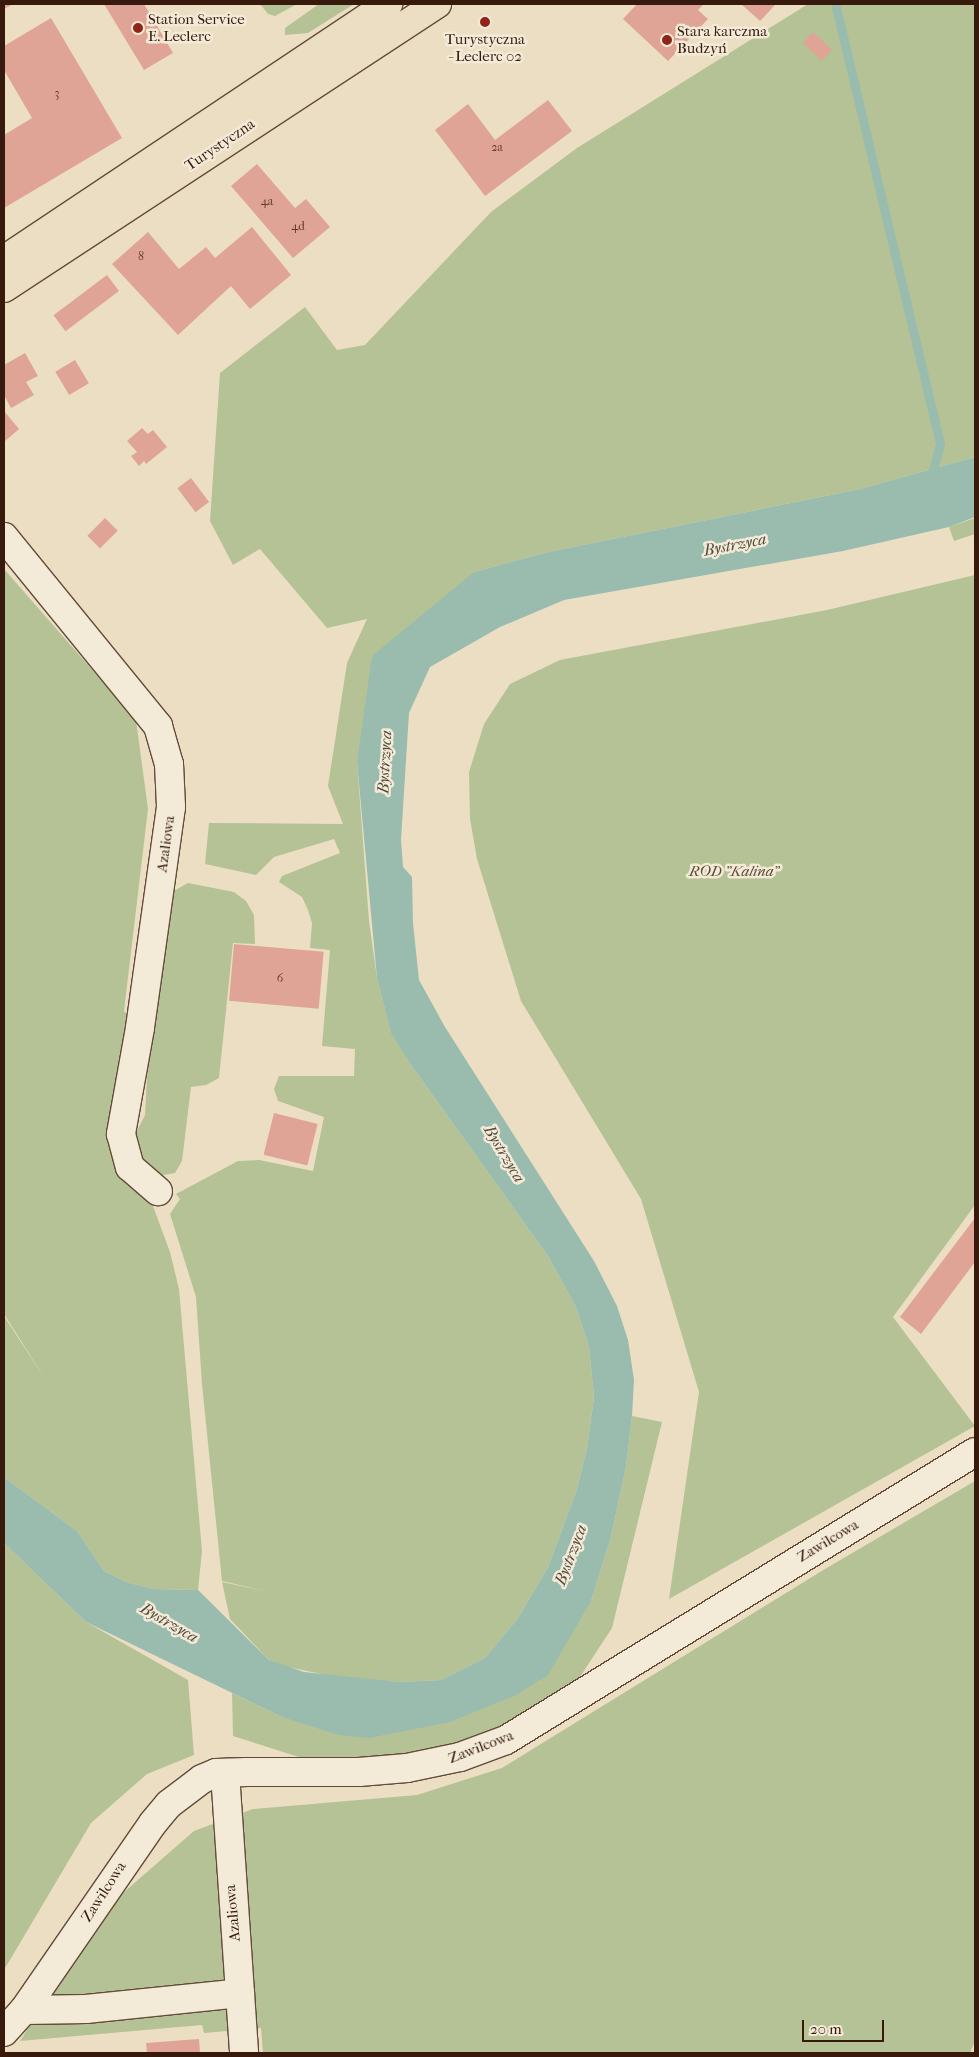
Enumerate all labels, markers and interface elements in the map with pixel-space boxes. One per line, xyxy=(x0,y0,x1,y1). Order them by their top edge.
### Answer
place label: Station Service E. Leclerc xyxy=(148,10,245,45)
marker: Turystyczna - Leclerc 02 xyxy=(479,16,491,28)
marker: Station Service E. Leclerc xyxy=(132,22,144,34)
place label: Stara karczma Budzyń xyxy=(677,22,767,57)
place label: Turystyczna - Leclerc 02 xyxy=(445,30,525,65)
marker: Stara karczma Budzyń xyxy=(661,34,673,46)
house number: 3 xyxy=(55,87,59,101)
street label: Turystyczna xyxy=(182,115,258,175)
house number: 2a xyxy=(491,141,503,155)
house number: 4a xyxy=(261,195,273,209)
house number: 4d xyxy=(291,220,305,234)
house number: 8 xyxy=(138,250,144,264)
water label: Bystrzyca xyxy=(702,530,768,560)
water label: Bystrzyca xyxy=(374,730,396,794)
street label: Azaliowa xyxy=(153,815,179,873)
park label: ROD "Kalina" xyxy=(689,863,779,881)
house number: 6 xyxy=(277,972,283,986)
water label: Bystrzyca xyxy=(479,1122,529,1186)
street label: Zawilcowa xyxy=(794,1516,862,1566)
water label: Bystrzyca xyxy=(551,1522,591,1588)
water label: Bystrzyca xyxy=(137,1599,201,1647)
street label: Zawilcowa xyxy=(446,1726,516,1768)
street label: Zawilcowa xyxy=(78,1858,130,1926)
street label: Azaliowa xyxy=(222,1884,244,1942)
scale bar xyxy=(804,2010,886,2042)
text: 20 m xyxy=(810,2020,842,2038)

